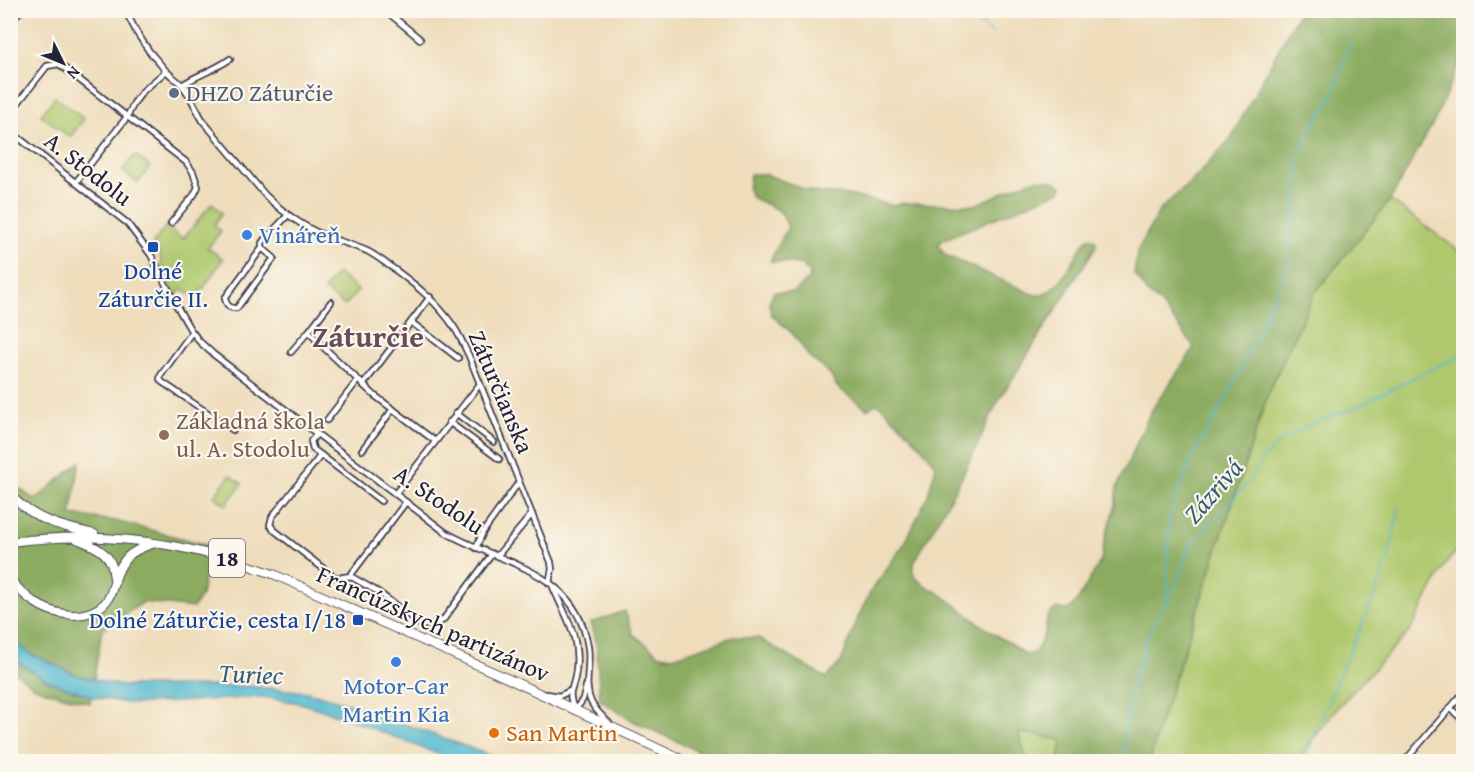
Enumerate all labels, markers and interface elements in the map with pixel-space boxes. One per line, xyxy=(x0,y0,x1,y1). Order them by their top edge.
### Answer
north arrow xyxy=(33,33,93,93)
text: N xyxy=(61,61,86,86)
place label: DHZO Záturčie xyxy=(186,75,333,110)
marker: DHZO Záturčie xyxy=(167,86,181,100)
street label: A. Stodolu xyxy=(37,123,140,214)
place label: Vináreň xyxy=(259,217,341,252)
marker: Vináreň xyxy=(240,228,254,242)
marker: Dolné Záturčie II. xyxy=(146,240,160,254)
place label: Dolné Záturčie II. xyxy=(98,253,208,316)
district label: Záturčie xyxy=(312,314,424,358)
street label: Záturčianska xyxy=(460,325,543,459)
place label: Základná škola ul. A. Stodolu xyxy=(176,403,325,466)
marker: Základná škola ul. A. Stodolu xyxy=(157,428,171,442)
water label: Zázrivá xyxy=(1173,449,1252,532)
street label: A. Stodolu xyxy=(387,456,492,543)
road number: 18 xyxy=(209,539,245,577)
street label: Francúzskych partizánov xyxy=(311,556,555,691)
place label: Dolné Záturčie, cesta I/18 xyxy=(89,602,346,637)
marker: Dolné Záturčie, cesta I/18 xyxy=(351,613,365,627)
water label: Turiec xyxy=(218,653,284,694)
marker: Motor-Car Martin Kia xyxy=(389,655,403,669)
place label: Motor-Car Martin Kia xyxy=(342,668,450,731)
place label: San Martin xyxy=(506,715,618,750)
marker: San Martin xyxy=(487,726,501,740)

